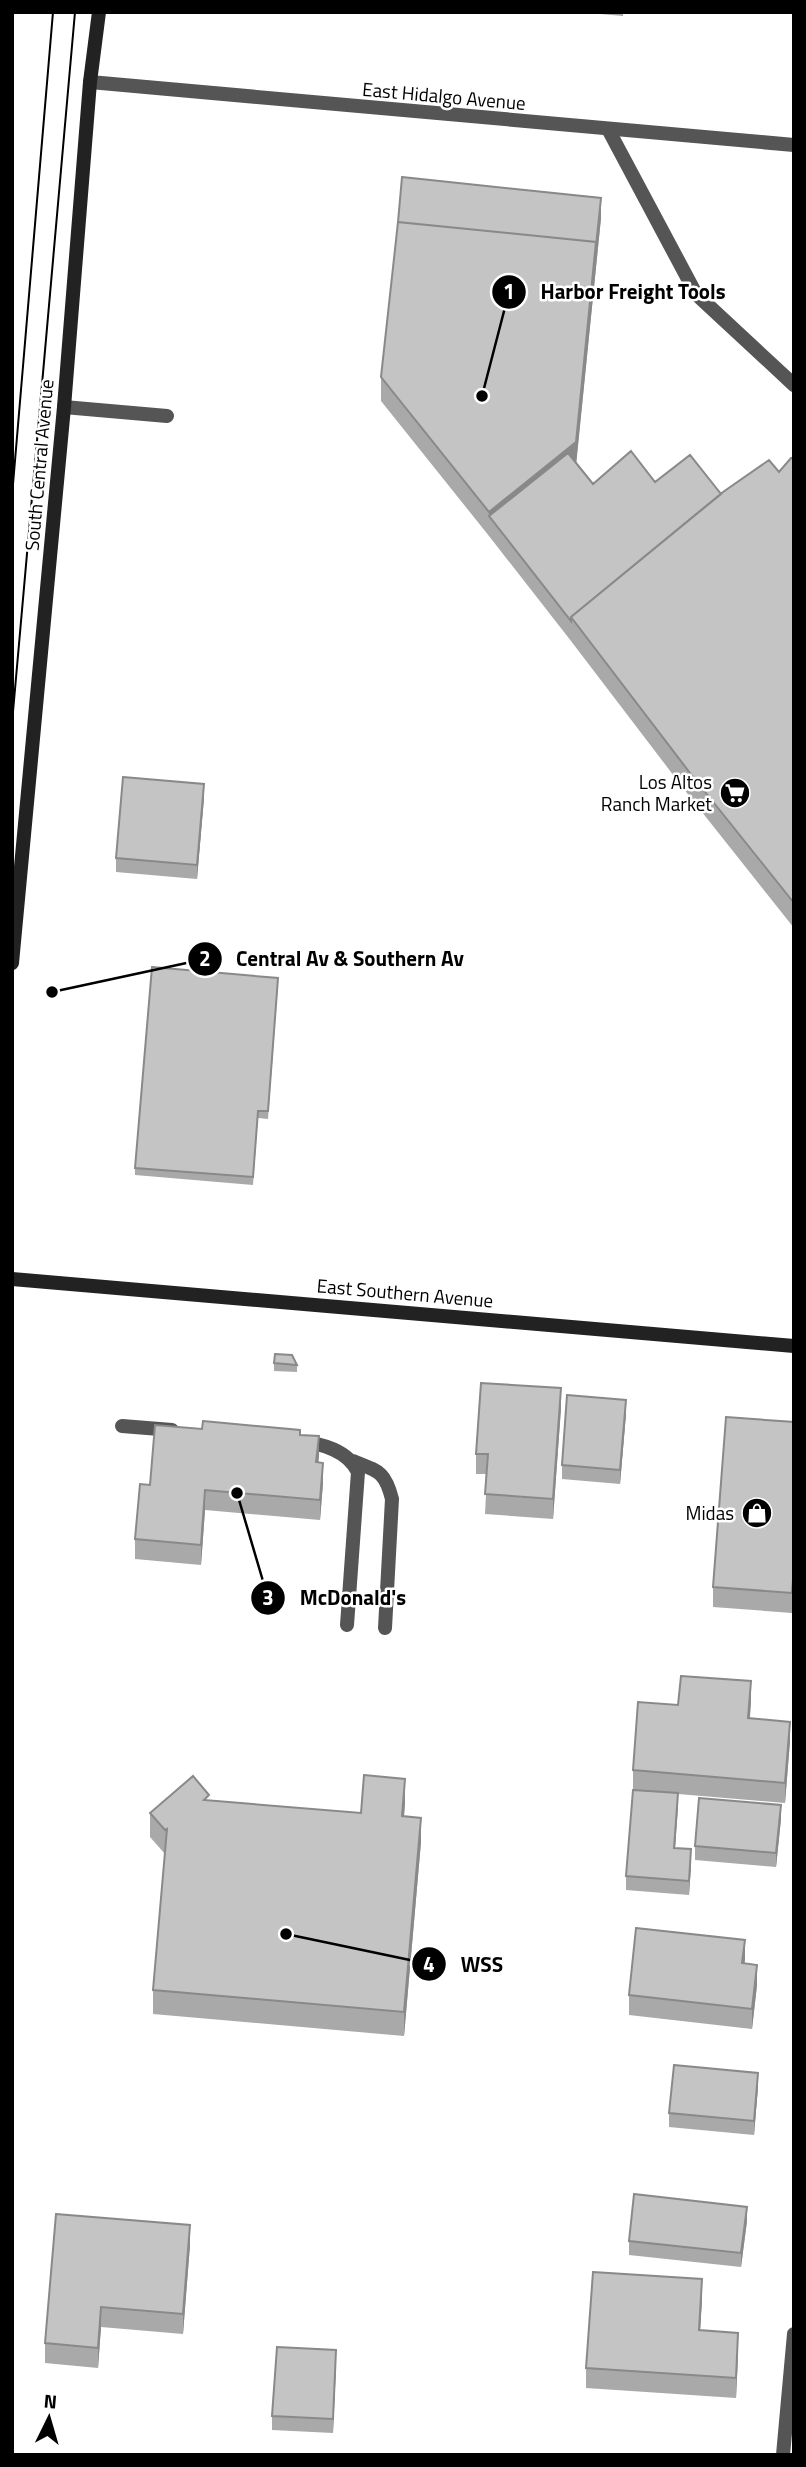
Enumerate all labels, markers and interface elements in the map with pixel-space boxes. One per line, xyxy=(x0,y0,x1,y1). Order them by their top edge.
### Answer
street label: East Hidalgo Avenue xyxy=(361,74,527,117)
callout: Harbor Freight Tools xyxy=(492,271,740,313)
text: 1 xyxy=(503,275,515,307)
text: Harbor Freight Tools xyxy=(540,275,726,307)
street label: South Central Avenue xyxy=(17,378,60,552)
place label: Los Altos Ranch Market xyxy=(601,767,712,818)
supermarket icon: Los Altos Ranch Market xyxy=(718,776,752,810)
callout: Central Av & Southern Av xyxy=(187,938,478,980)
text: 2 xyxy=(199,942,211,974)
text: Central Av & Southern Av xyxy=(236,942,464,974)
street label: East Southern Avenue xyxy=(316,1270,494,1315)
shop icon: Midas xyxy=(740,1496,774,1530)
place label: Midas xyxy=(685,1498,734,1527)
callout: McDonald's xyxy=(251,1577,420,1619)
text: 3 xyxy=(262,1581,274,1613)
text: McDonald's xyxy=(300,1581,406,1613)
callout: WSS xyxy=(412,1943,517,1985)
text: 4 xyxy=(423,1948,435,1980)
text: WSS xyxy=(461,1948,503,1980)
north arrow xyxy=(14,2383,84,2453)
text: N xyxy=(43,2386,58,2416)

